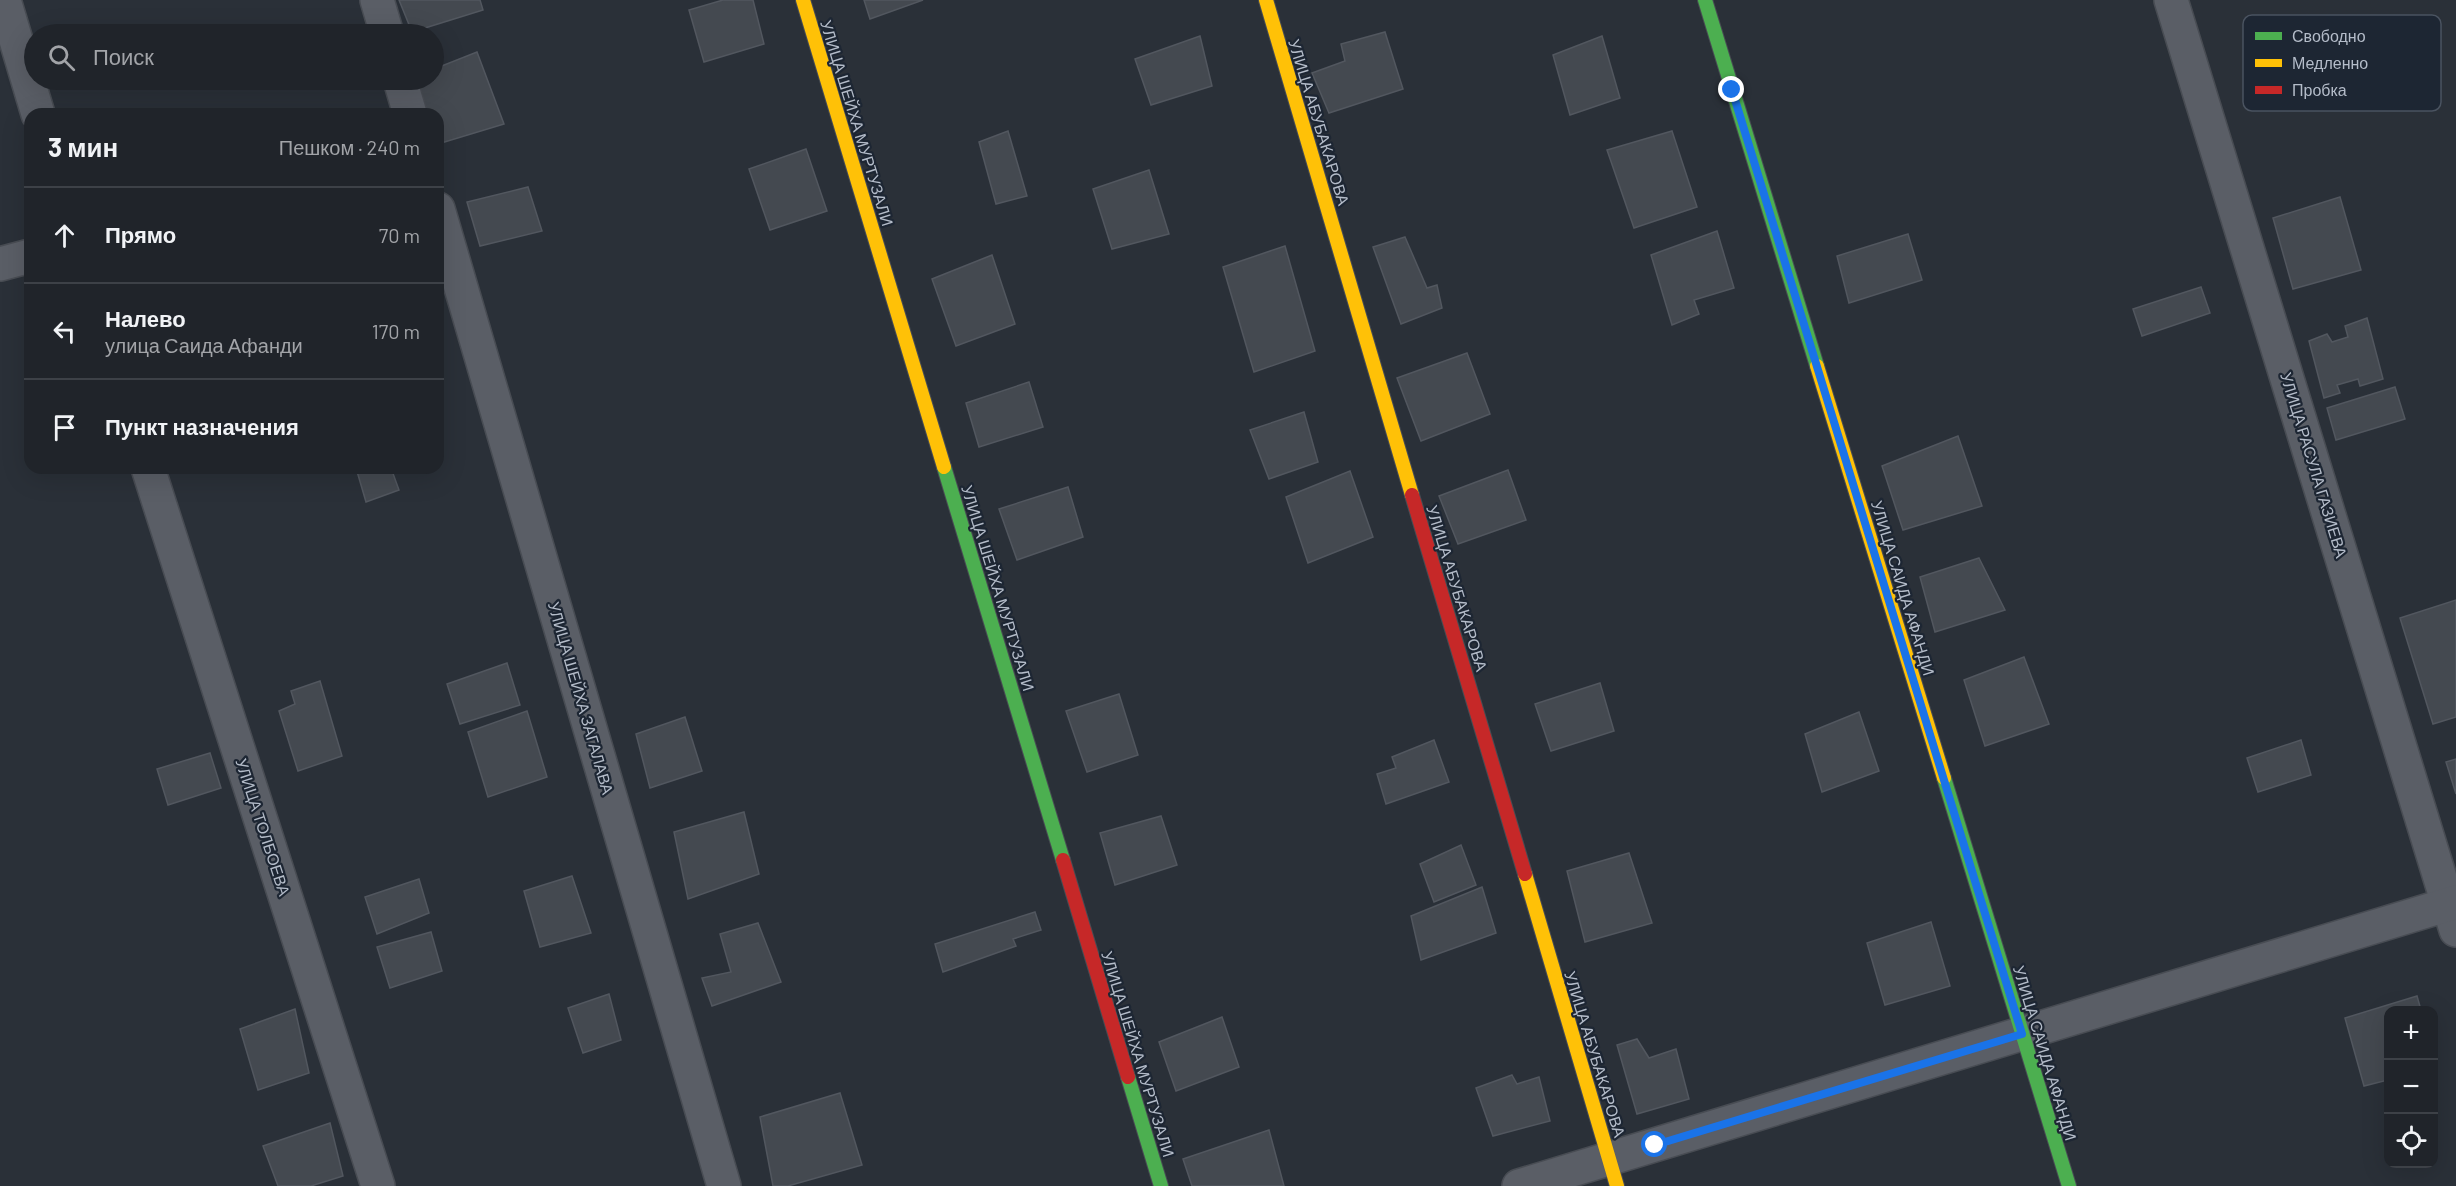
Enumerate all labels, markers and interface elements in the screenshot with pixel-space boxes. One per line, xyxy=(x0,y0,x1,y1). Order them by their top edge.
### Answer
legend xyxy=(2243,15,2441,111)
street label: УЛИЦА ШЕЙХА МУРТУЗАЛИ xyxy=(817,18,898,228)
search box xyxy=(24,24,444,90)
text: Свободно xyxy=(2292,26,2366,45)
street label: УЛИЦА АБУБАКАРОВА xyxy=(1285,36,1354,208)
icon: search xyxy=(45,41,78,74)
text: Поиск xyxy=(93,43,154,69)
text: Медленно xyxy=(2292,53,2368,72)
route end xyxy=(1718,76,1744,102)
text: Пробка xyxy=(2292,80,2347,99)
text: 3 мин xyxy=(48,131,118,162)
text: Пешком · 240 m xyxy=(279,135,420,159)
icon: ahead xyxy=(48,219,81,252)
text: Прямо xyxy=(105,221,176,247)
text: 70 m xyxy=(379,223,420,247)
text: Налево xyxy=(105,305,186,331)
icon: left xyxy=(48,315,81,348)
text: 170 m xyxy=(372,319,420,343)
text: улица Саида Афанди xyxy=(105,333,303,357)
street label: УЛИЦА РАСУЛА ГАЗИЕВА xyxy=(2277,370,2352,560)
icon: arrive xyxy=(48,411,81,444)
text: Пункт назначения xyxy=(105,413,299,439)
street label: УЛИЦА ШЕЙХА МУРТУЗАЛИ xyxy=(958,483,1039,693)
street label: УЛИЦА САИДА АФАНДИ xyxy=(1868,498,1939,678)
street label: УЛИЦА АБУБАКАРОВА xyxy=(1423,502,1492,674)
street label: УЛИЦА ШЕЙХА ЗАГАЛАВА xyxy=(545,599,618,797)
street label: УЛИЦА ТОЛБОЕВА xyxy=(232,756,295,898)
street label: УЛИЦА ШЕЙХА МУРТУЗАЛИ xyxy=(1098,949,1179,1159)
street label: УЛИЦА САИДА АФАНДИ xyxy=(2010,963,2081,1143)
street label: УЛИЦА АБУБАКАРОВА xyxy=(1561,968,1630,1140)
map controls xyxy=(2384,1006,2438,1168)
button: + xyxy=(2384,1006,2438,1060)
button: − xyxy=(2384,1060,2438,1114)
button: locate xyxy=(2384,1114,2438,1168)
route start xyxy=(1641,1131,1667,1157)

